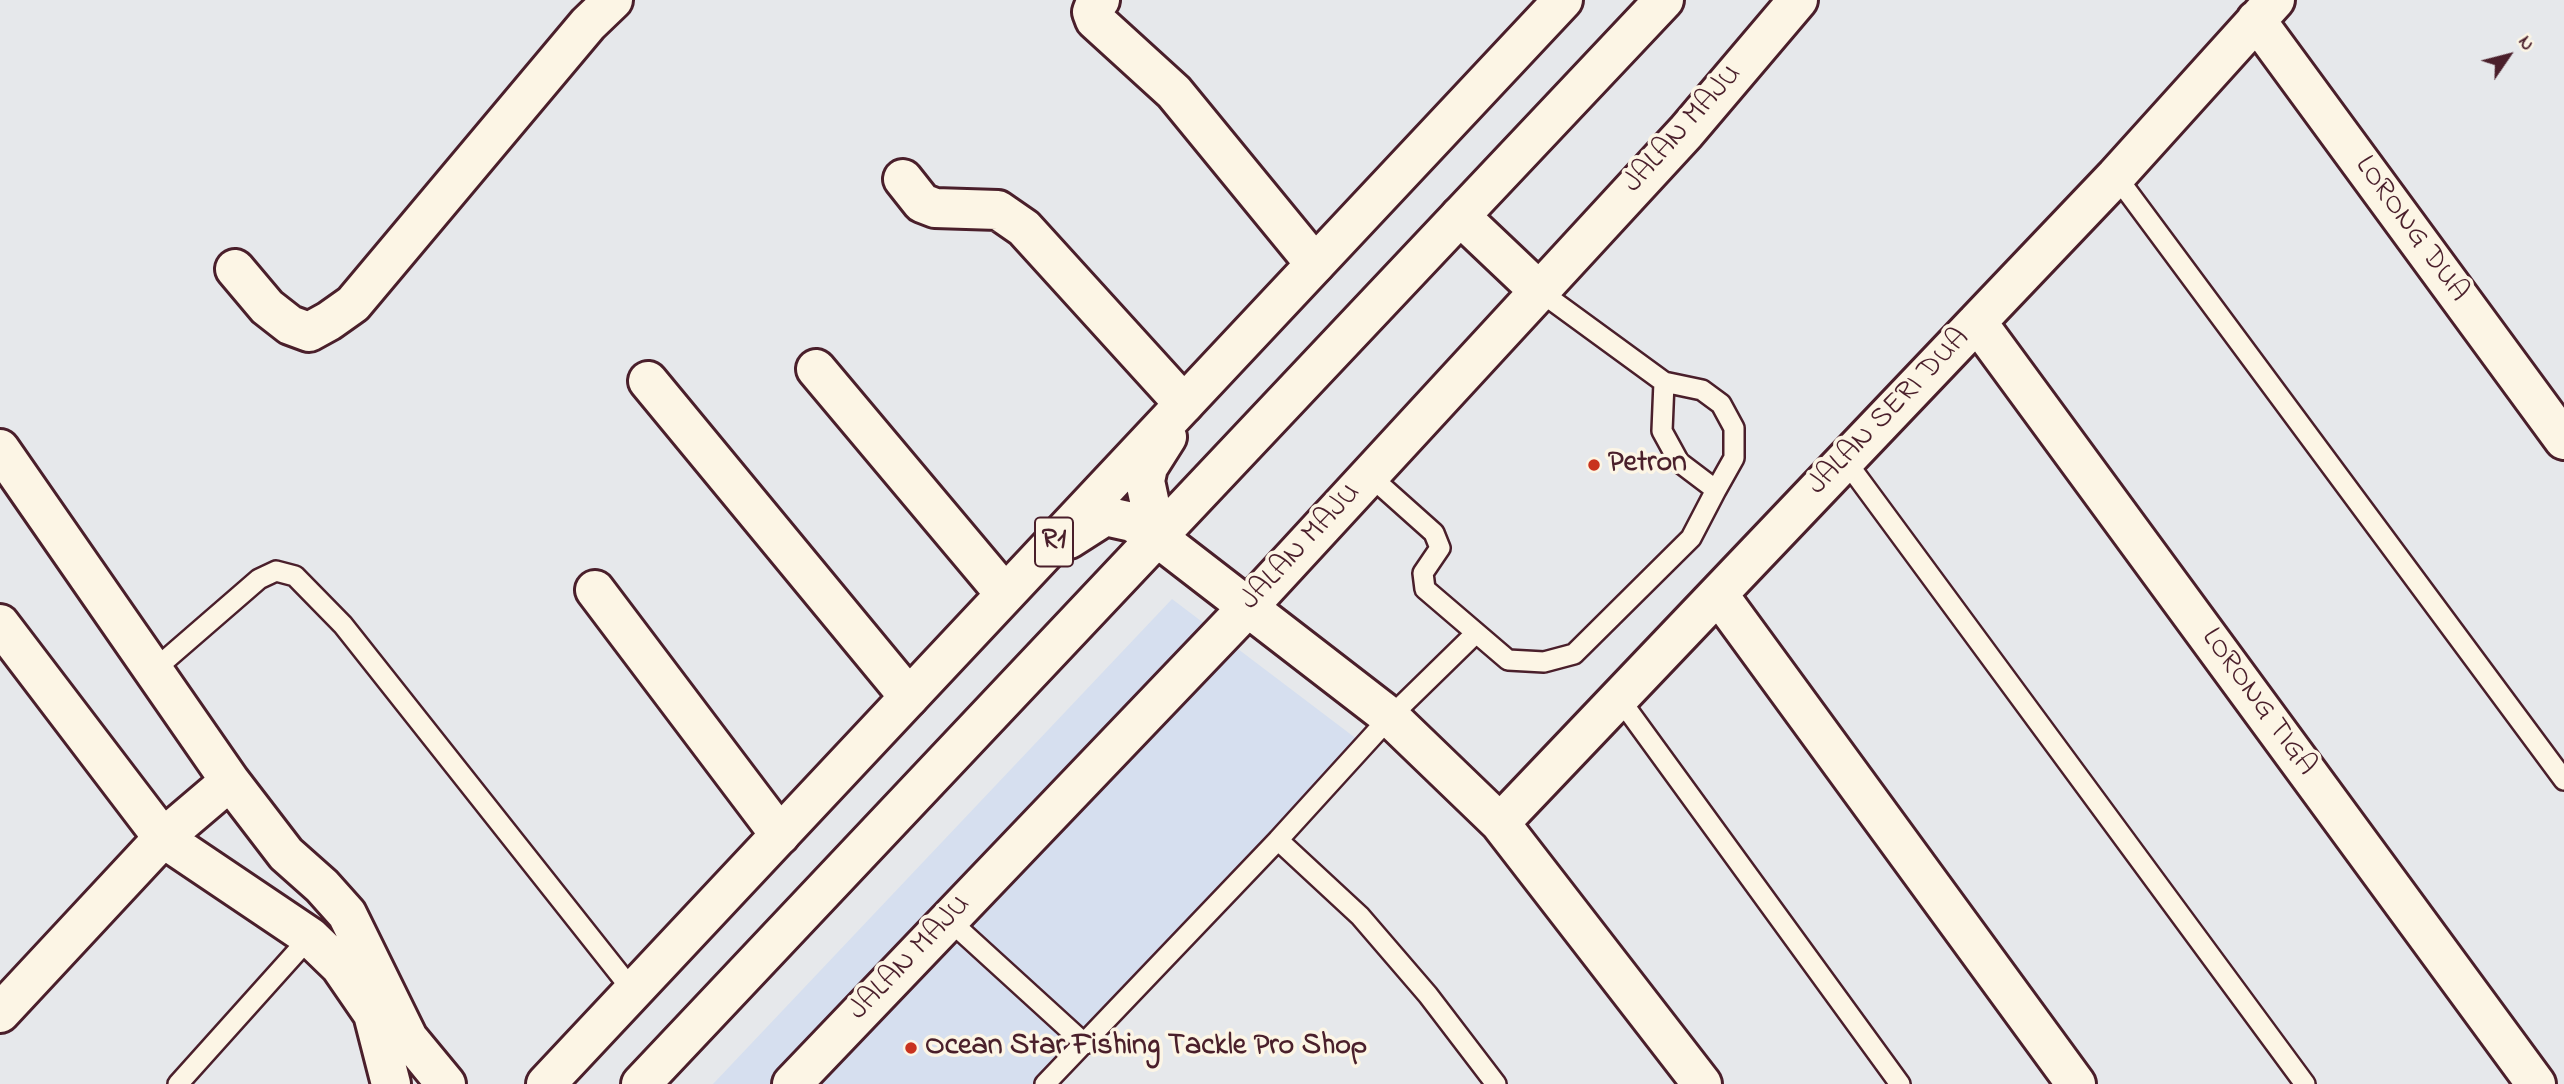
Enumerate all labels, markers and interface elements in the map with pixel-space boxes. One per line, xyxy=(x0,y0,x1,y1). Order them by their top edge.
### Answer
north arrow xyxy=(2473,21,2543,91)
text: N xyxy=(2511,31,2540,57)
street label: JALAN MAJU xyxy=(1617,58,1751,202)
street label: LORONG DUA xyxy=(2345,150,2475,310)
street label: JALAN SERI DUA xyxy=(1801,322,1979,504)
place label: Petron xyxy=(1608,447,1687,483)
marker: Petron xyxy=(1586,457,1602,473)
street label: JALAN MAJU xyxy=(1234,477,1370,619)
road number: R1 xyxy=(1035,518,1073,566)
street label: LORONG TIGA xyxy=(2191,622,2323,784)
street label: JALAN MAJU xyxy=(842,889,980,1029)
place label: Ocean Star Fishing Tackle Pro Shop xyxy=(925,1030,1367,1066)
marker: Ocean Star Fishing Tackle Pro Shop xyxy=(903,1040,919,1056)

